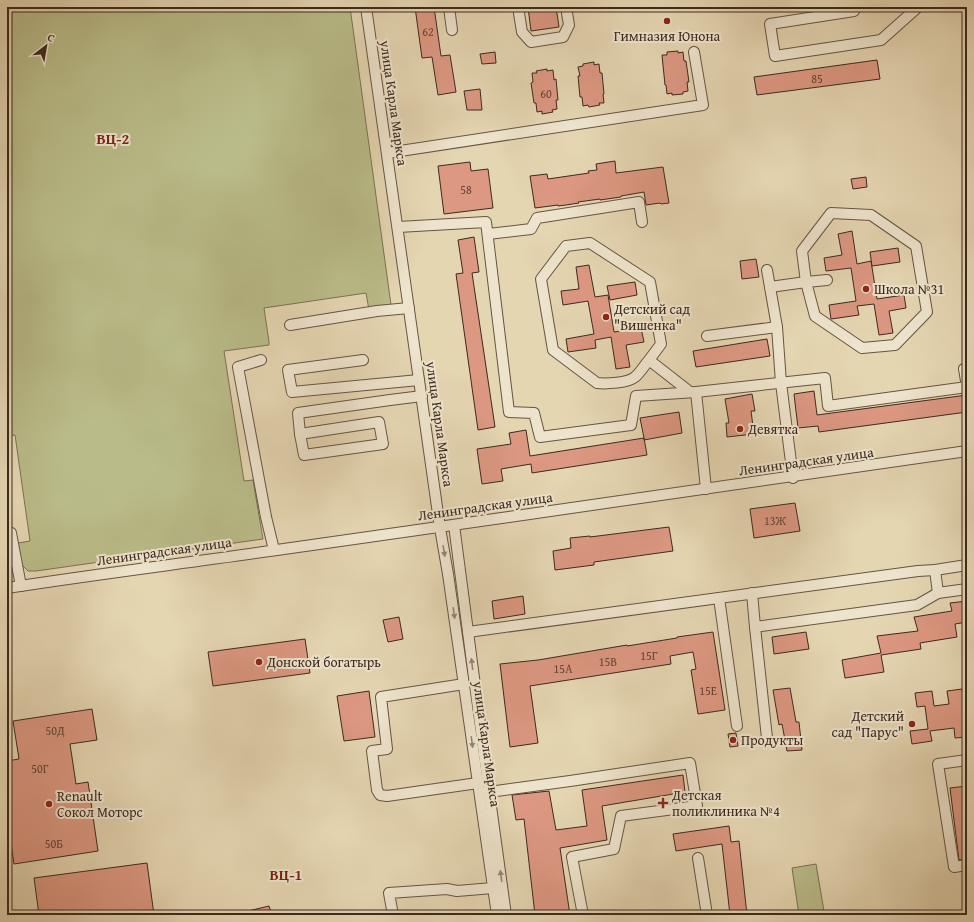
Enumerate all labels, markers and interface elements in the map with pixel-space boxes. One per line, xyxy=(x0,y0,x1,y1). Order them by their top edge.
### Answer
marker: Гимназия Юнона xyxy=(662,16,672,26)
house number: 62 xyxy=(422,23,434,40)
north arrow xyxy=(26,26,66,66)
place label: Гимназия Юнона xyxy=(614,26,721,46)
text: С xyxy=(44,29,58,46)
street label: улица Карла Маркса xyxy=(375,38,413,167)
house number: 85 xyxy=(811,70,823,87)
house number: 60 xyxy=(540,85,552,102)
district label: ВЦ-2 xyxy=(97,128,129,149)
house number: 58 xyxy=(460,181,472,198)
place label: Школа №31 xyxy=(874,279,944,299)
marker: Школа №31 xyxy=(861,284,871,294)
place label: Детский сад "Вишенка" xyxy=(613,299,690,335)
marker: Детский сад "Вишенка" xyxy=(601,312,611,322)
street label: улица Карла Маркса xyxy=(421,359,459,488)
place label: Девятка xyxy=(747,419,799,439)
marker: Девятка xyxy=(735,424,745,434)
street label: Ленинградская улица xyxy=(737,442,875,480)
street label: Ленинградская улица xyxy=(416,487,554,525)
house number: 13Ж xyxy=(764,512,786,529)
street label: Ленинградская улица xyxy=(95,532,233,570)
one-way arrow xyxy=(441,545,447,557)
one-way arrow xyxy=(451,607,457,619)
house number: 15Г xyxy=(640,647,658,664)
place label: Донской богатырь xyxy=(266,652,381,672)
house number: 15В xyxy=(599,653,617,670)
marker: Донской богатырь xyxy=(254,657,264,667)
one-way arrow xyxy=(469,658,475,670)
house number: 15А xyxy=(554,660,573,677)
street label: улица Карла Маркса xyxy=(468,679,506,808)
house number: 15Е xyxy=(699,682,717,699)
place label: Детский сад "Парус" xyxy=(832,706,904,742)
marker: Детский сад "Парус" xyxy=(907,719,917,729)
house number: 50Д xyxy=(45,722,65,739)
place label: Продукты xyxy=(741,730,804,750)
marker: Продукты xyxy=(728,735,738,745)
one-way arrow xyxy=(469,736,475,748)
house number: 50Г xyxy=(31,760,49,777)
place label: Детская поликлиника №4 xyxy=(671,785,780,821)
place label: Renault Сокол Моторс xyxy=(57,786,143,822)
marker: Детская поликлиника №4 xyxy=(657,797,669,809)
marker: Renault Сокол Моторс xyxy=(44,799,54,809)
house number: 50Б xyxy=(45,835,63,852)
district label: ВЦ-1 xyxy=(270,864,302,885)
one-way arrow xyxy=(498,870,504,882)

